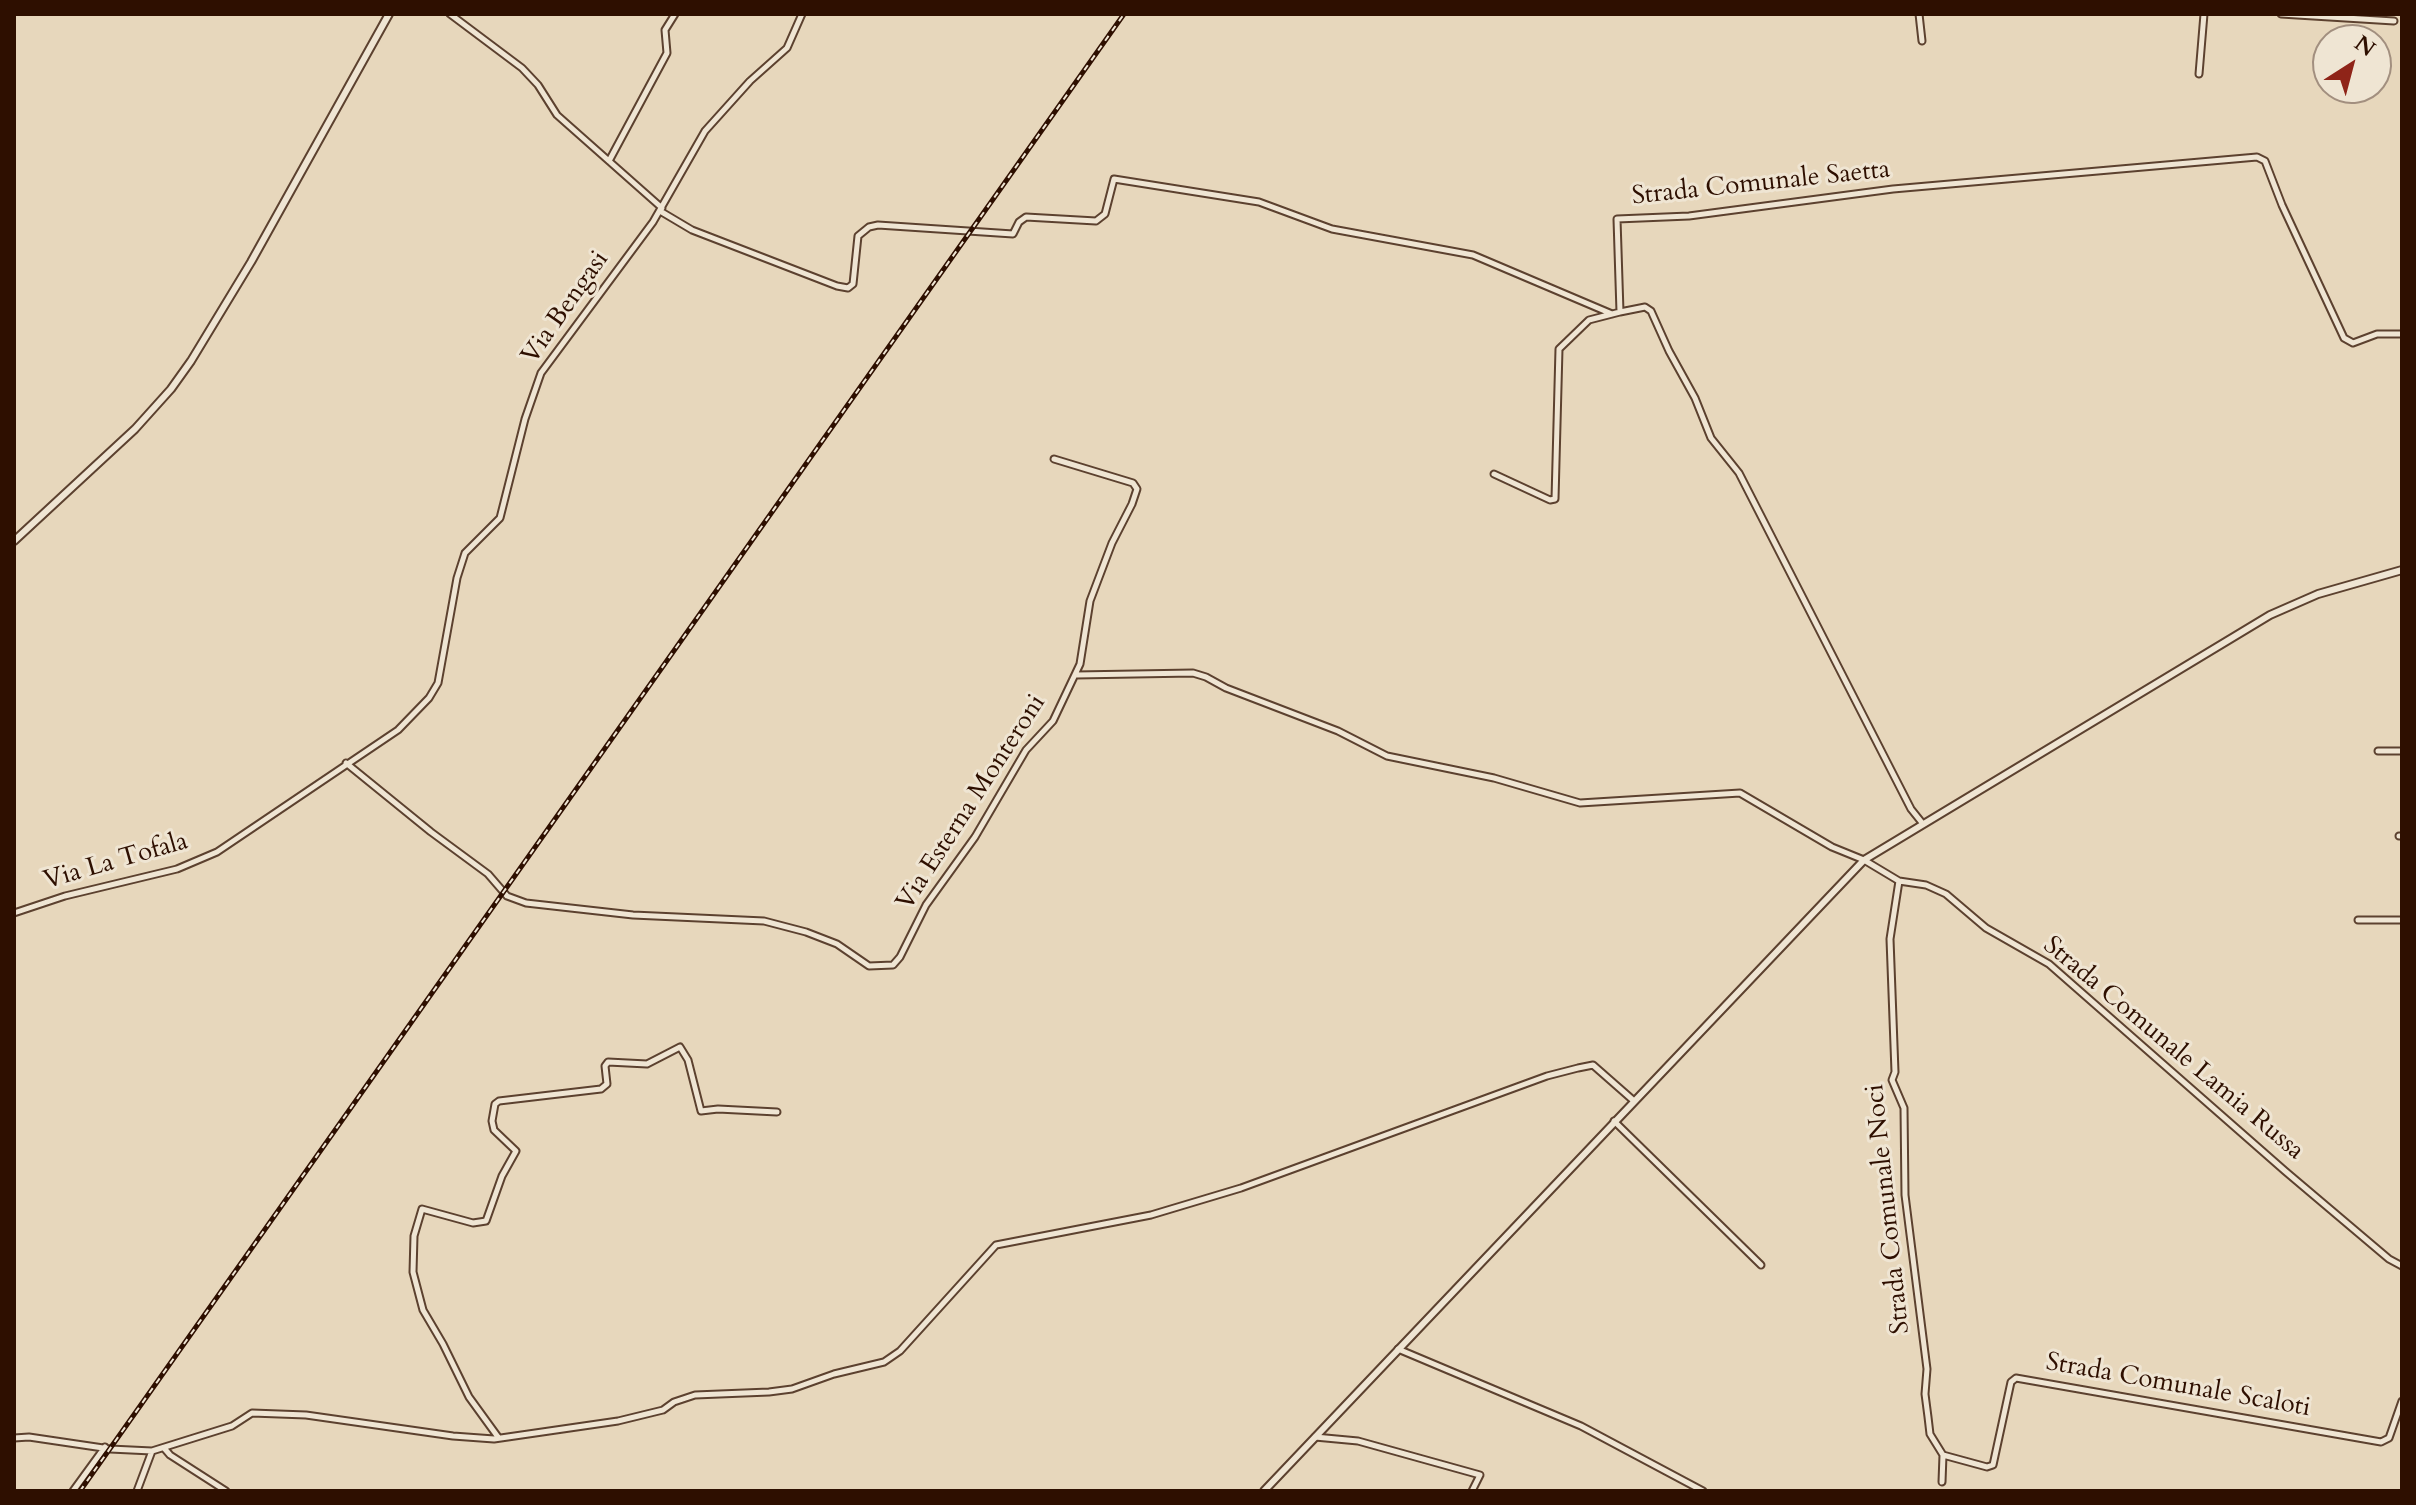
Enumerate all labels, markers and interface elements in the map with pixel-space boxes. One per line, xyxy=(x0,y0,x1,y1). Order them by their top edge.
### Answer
north arrow xyxy=(2312,24,2392,104)
text: N xyxy=(2348,28,2381,64)
street label: Strada Comunale Saetta xyxy=(1630,155,1892,213)
street label: Via Bengasi xyxy=(516,246,616,370)
street label: Via Esterna Monteroni xyxy=(891,689,1053,917)
street label: Via La Tofala xyxy=(40,827,192,897)
street label: Strada Comunale Lamia Russa xyxy=(2036,931,2310,1167)
street label: Strada Comunale Noci xyxy=(1860,1083,1918,1335)
street label: Strada Comunale Scaloti xyxy=(2043,1347,2313,1425)

